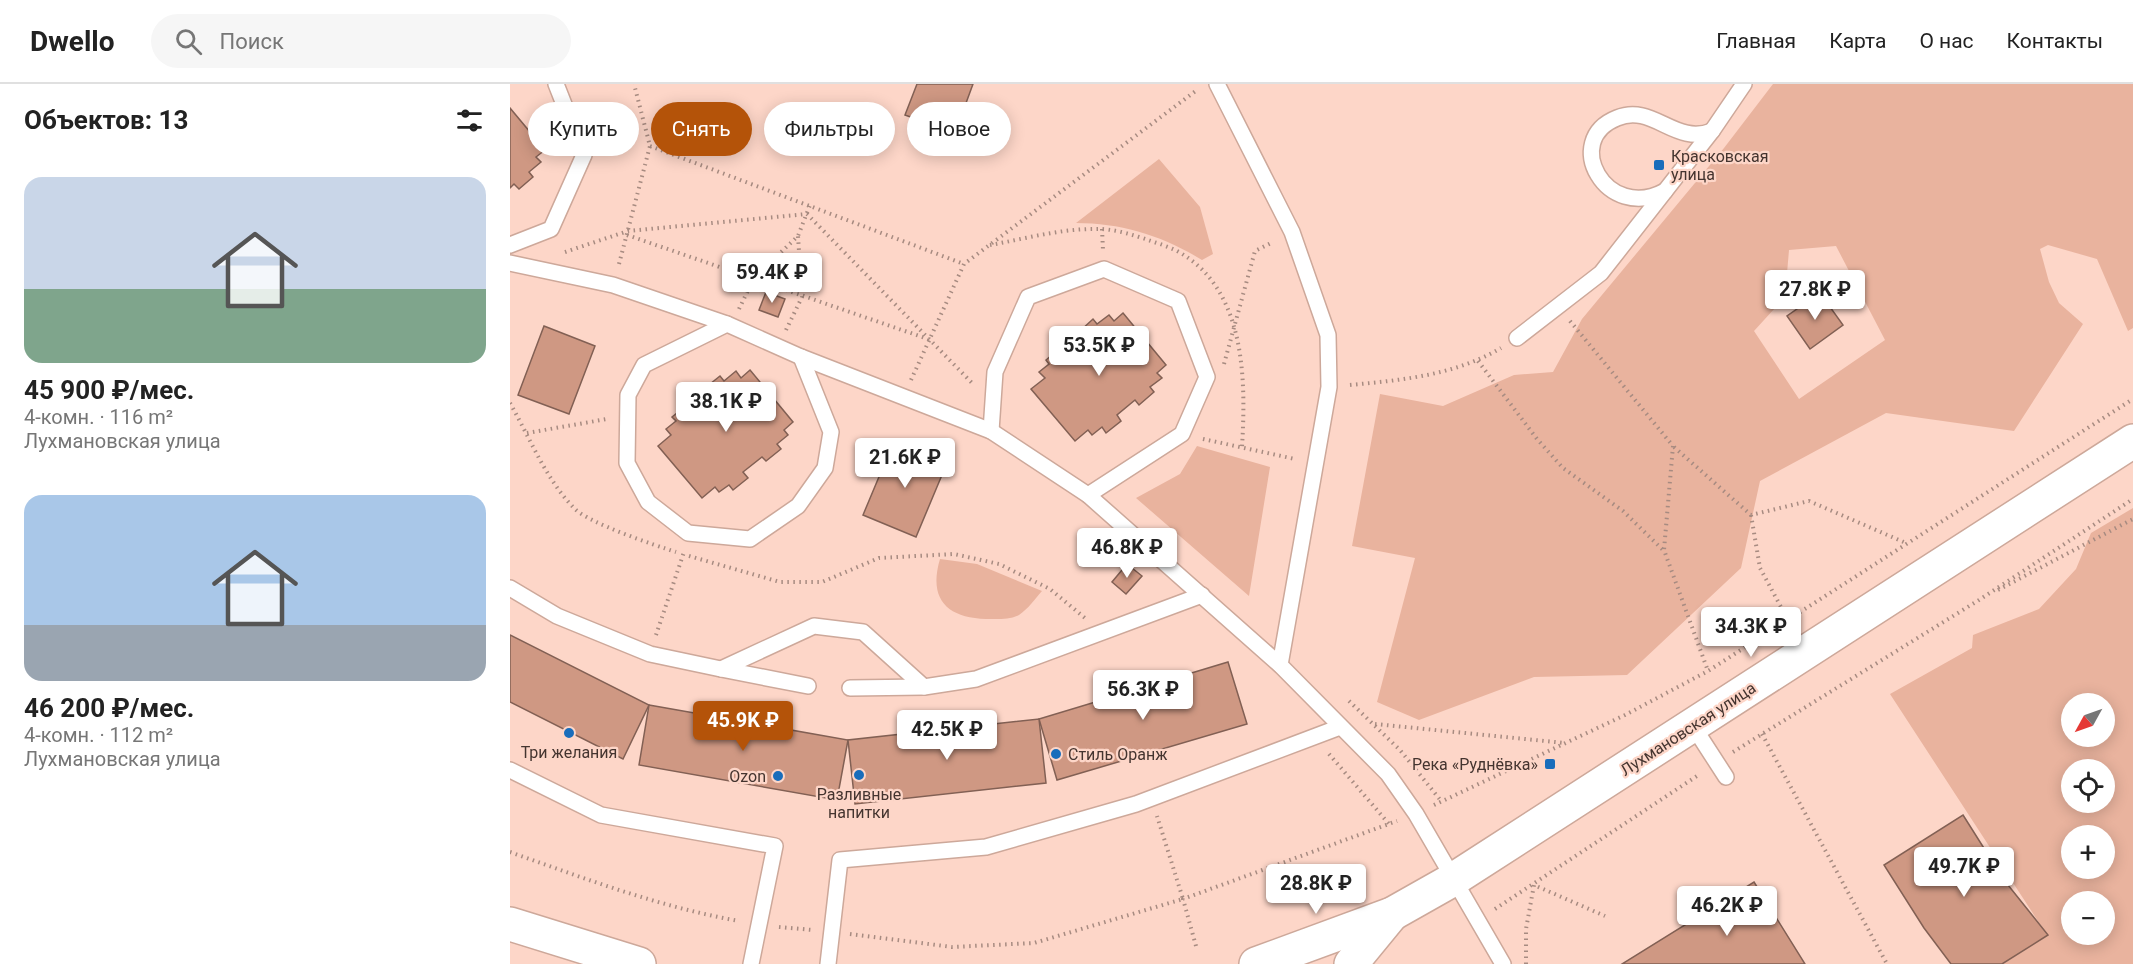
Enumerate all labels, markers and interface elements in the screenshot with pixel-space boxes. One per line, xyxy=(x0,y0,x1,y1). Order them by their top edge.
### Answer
search box xyxy=(151,14,571,68)
text: Dwello xyxy=(30,25,115,58)
icon: search xyxy=(172,25,205,58)
text: Поиск xyxy=(220,29,284,54)
text: Главная xyxy=(1716,29,1796,53)
text: Карта xyxy=(1829,29,1886,53)
text: О нас xyxy=(1919,29,1974,53)
text: Контакты xyxy=(2007,29,2103,53)
chip: Купить xyxy=(528,102,639,156)
chip: Снять xyxy=(651,102,752,156)
chip: Фильтры xyxy=(764,102,895,156)
chip: Новое xyxy=(907,102,1011,156)
icon: filters xyxy=(453,104,486,137)
text: Объектов: 13 xyxy=(24,105,188,135)
place label: Красковская улица xyxy=(1671,147,1768,184)
marker: Красковская улица xyxy=(1652,158,1666,172)
icon: home xyxy=(201,216,309,324)
pin: 59.4K ₽ xyxy=(717,253,827,304)
text: 59.4K ₽ xyxy=(736,260,808,284)
pin: 27.8K ₽ xyxy=(1760,270,1870,321)
text: 27.8K ₽ xyxy=(1779,277,1851,301)
pin: 53.5K ₽ xyxy=(1044,326,1154,377)
text: 53.5K ₽ xyxy=(1063,333,1135,357)
text: 45 900 ₽/мес. xyxy=(24,375,194,405)
pin: 38.1K ₽ xyxy=(671,382,781,433)
text: 38.1K ₽ xyxy=(690,389,762,413)
text: 4-комн. · 116 m² xyxy=(24,405,173,429)
text: Лухмановская улица xyxy=(24,429,221,453)
pin: 21.6K ₽ xyxy=(850,438,960,489)
text: 21.6K ₽ xyxy=(869,445,941,469)
pin: 46.8K ₽ xyxy=(1072,528,1182,579)
icon: home xyxy=(201,534,309,642)
text: 46.8K ₽ xyxy=(1091,535,1163,559)
pin: 34.3K ₽ xyxy=(1696,607,1806,658)
text: 34.3K ₽ xyxy=(1715,614,1787,638)
pin: 56.3K ₽ xyxy=(1088,670,1198,721)
text: 56.3K ₽ xyxy=(1107,677,1179,701)
street label: Лухмановская улица xyxy=(1617,678,1759,780)
text: 46 200 ₽/мес. xyxy=(24,693,194,723)
north arrow xyxy=(2061,693,2115,747)
map controls xyxy=(2061,693,2115,945)
pin: 45.9K ₽ xyxy=(688,701,798,752)
text: 45.9K ₽ xyxy=(707,708,779,732)
pin: 42.5K ₽ xyxy=(892,710,1002,761)
text: 42.5K ₽ xyxy=(911,717,983,741)
text: 4-комн. · 112 m² xyxy=(24,723,173,747)
marker: Три желания xyxy=(562,726,576,740)
place label: Три желания xyxy=(521,743,617,762)
place label: Стиль Оранж xyxy=(1068,745,1168,764)
text: Лухмановская улица xyxy=(24,747,221,771)
marker: Стиль Оранж xyxy=(1049,747,1063,761)
place label: Река «Руднёвка» xyxy=(1412,755,1538,774)
marker: Река «Руднёвка» xyxy=(1543,757,1557,771)
button: locate xyxy=(2061,759,2115,813)
place label: Ozon xyxy=(729,767,766,786)
marker: Разливные напитки xyxy=(852,768,866,782)
marker: Ozon xyxy=(771,769,785,783)
place label: Разливные напитки xyxy=(817,785,901,822)
button: + xyxy=(2061,825,2115,879)
pin: 49.7K ₽ xyxy=(1909,847,2019,898)
text: 49.7K ₽ xyxy=(1928,854,2000,878)
pin: 28.8K ₽ xyxy=(1261,864,1371,915)
text: 28.8K ₽ xyxy=(1280,871,1352,895)
pin: 46.2K ₽ xyxy=(1672,886,1782,937)
button: − xyxy=(2061,891,2115,945)
text: 46.2K ₽ xyxy=(1691,893,1763,917)

